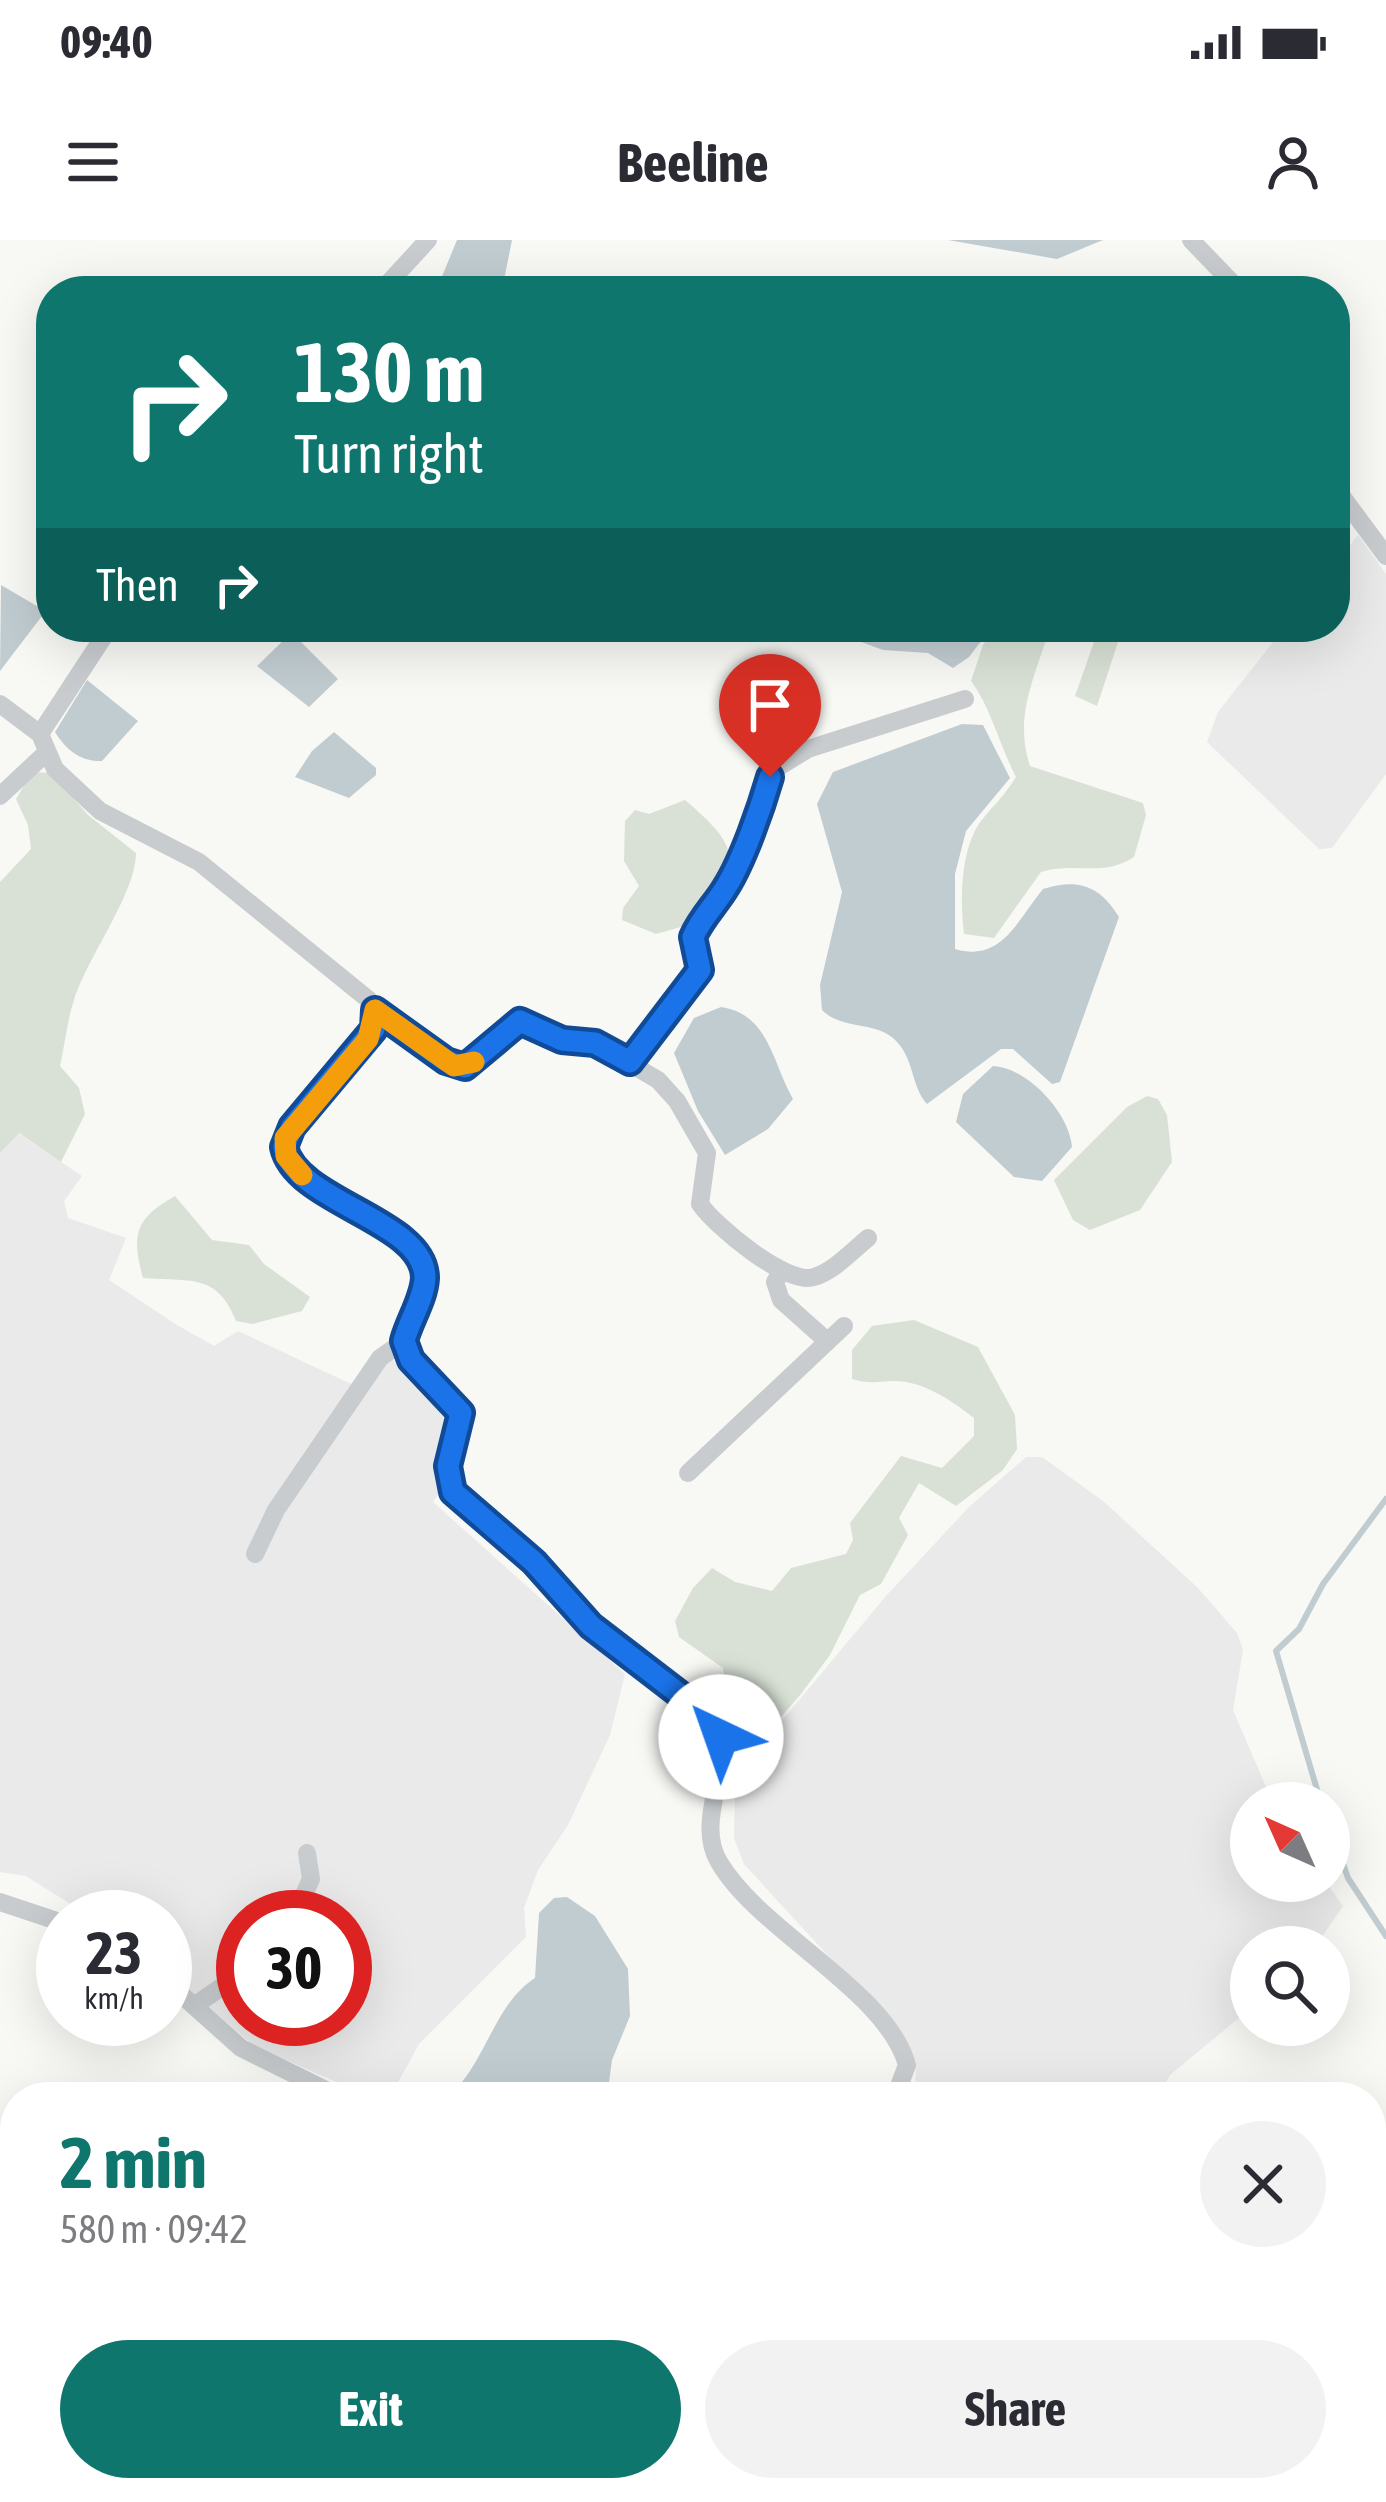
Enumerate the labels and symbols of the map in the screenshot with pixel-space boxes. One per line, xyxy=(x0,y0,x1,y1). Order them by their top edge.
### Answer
pin xyxy=(719,654,821,777)
position arrow xyxy=(658,1674,784,1800)
north arrow xyxy=(1230,1782,1350,1902)
speed limit sign: 30 xyxy=(216,1890,372,2046)

